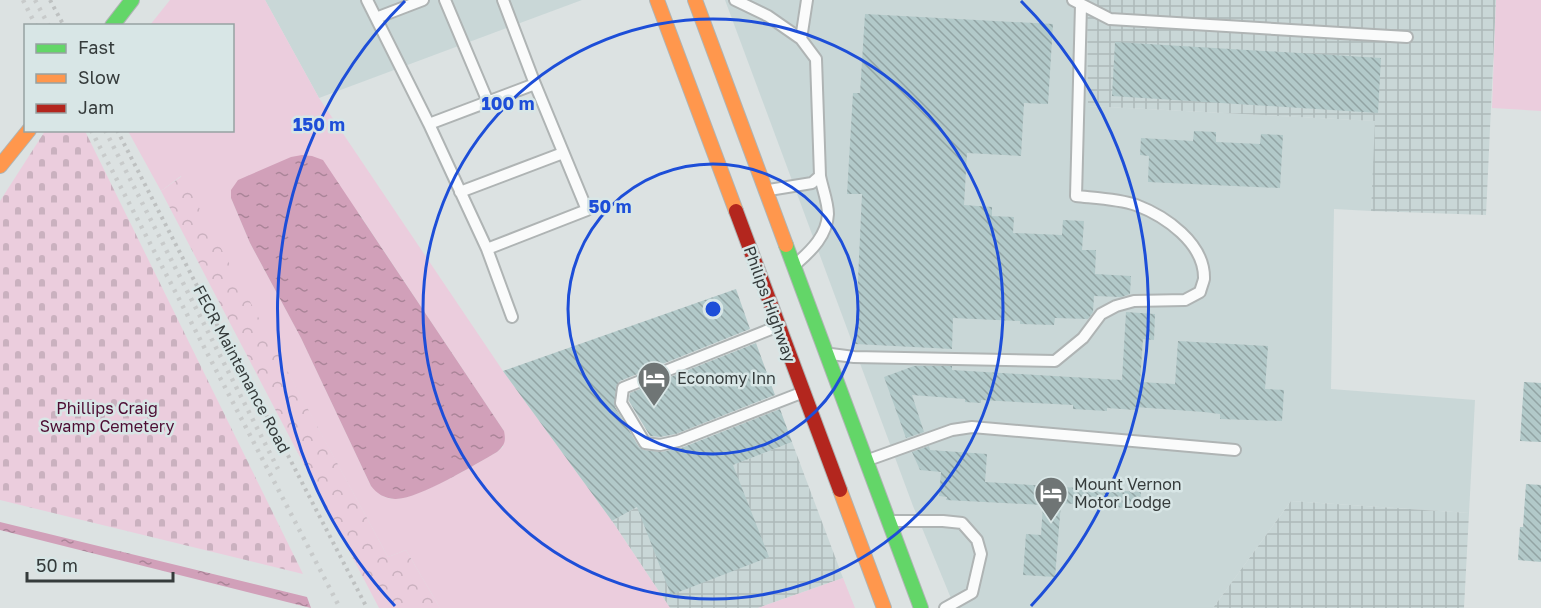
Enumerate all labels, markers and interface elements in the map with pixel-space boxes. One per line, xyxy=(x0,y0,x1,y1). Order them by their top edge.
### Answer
legend xyxy=(24,24,234,132)
text: Fast xyxy=(78,36,115,58)
text: Slow xyxy=(78,66,121,88)
text: 100 m xyxy=(482,92,534,114)
text: Jam xyxy=(78,96,114,118)
text: 150 m xyxy=(293,113,345,135)
text: 50 m xyxy=(589,195,631,217)
street label: Philips Highway xyxy=(740,243,800,365)
street label: FECR Maintenance Road xyxy=(189,282,295,456)
centre of rings xyxy=(703,299,723,319)
hotel icon: Economy Inn xyxy=(636,360,672,407)
place label: Economy Inn xyxy=(677,368,776,388)
park label: Phillips Craig Swamp Cemetery xyxy=(40,398,174,436)
place label: Mount Vernon Motor Lodge xyxy=(1074,474,1182,512)
hotel icon: Mount Vernon Motor Lodge xyxy=(1033,475,1069,522)
scale bar xyxy=(27,545,172,583)
text: 50 m xyxy=(36,554,78,576)

